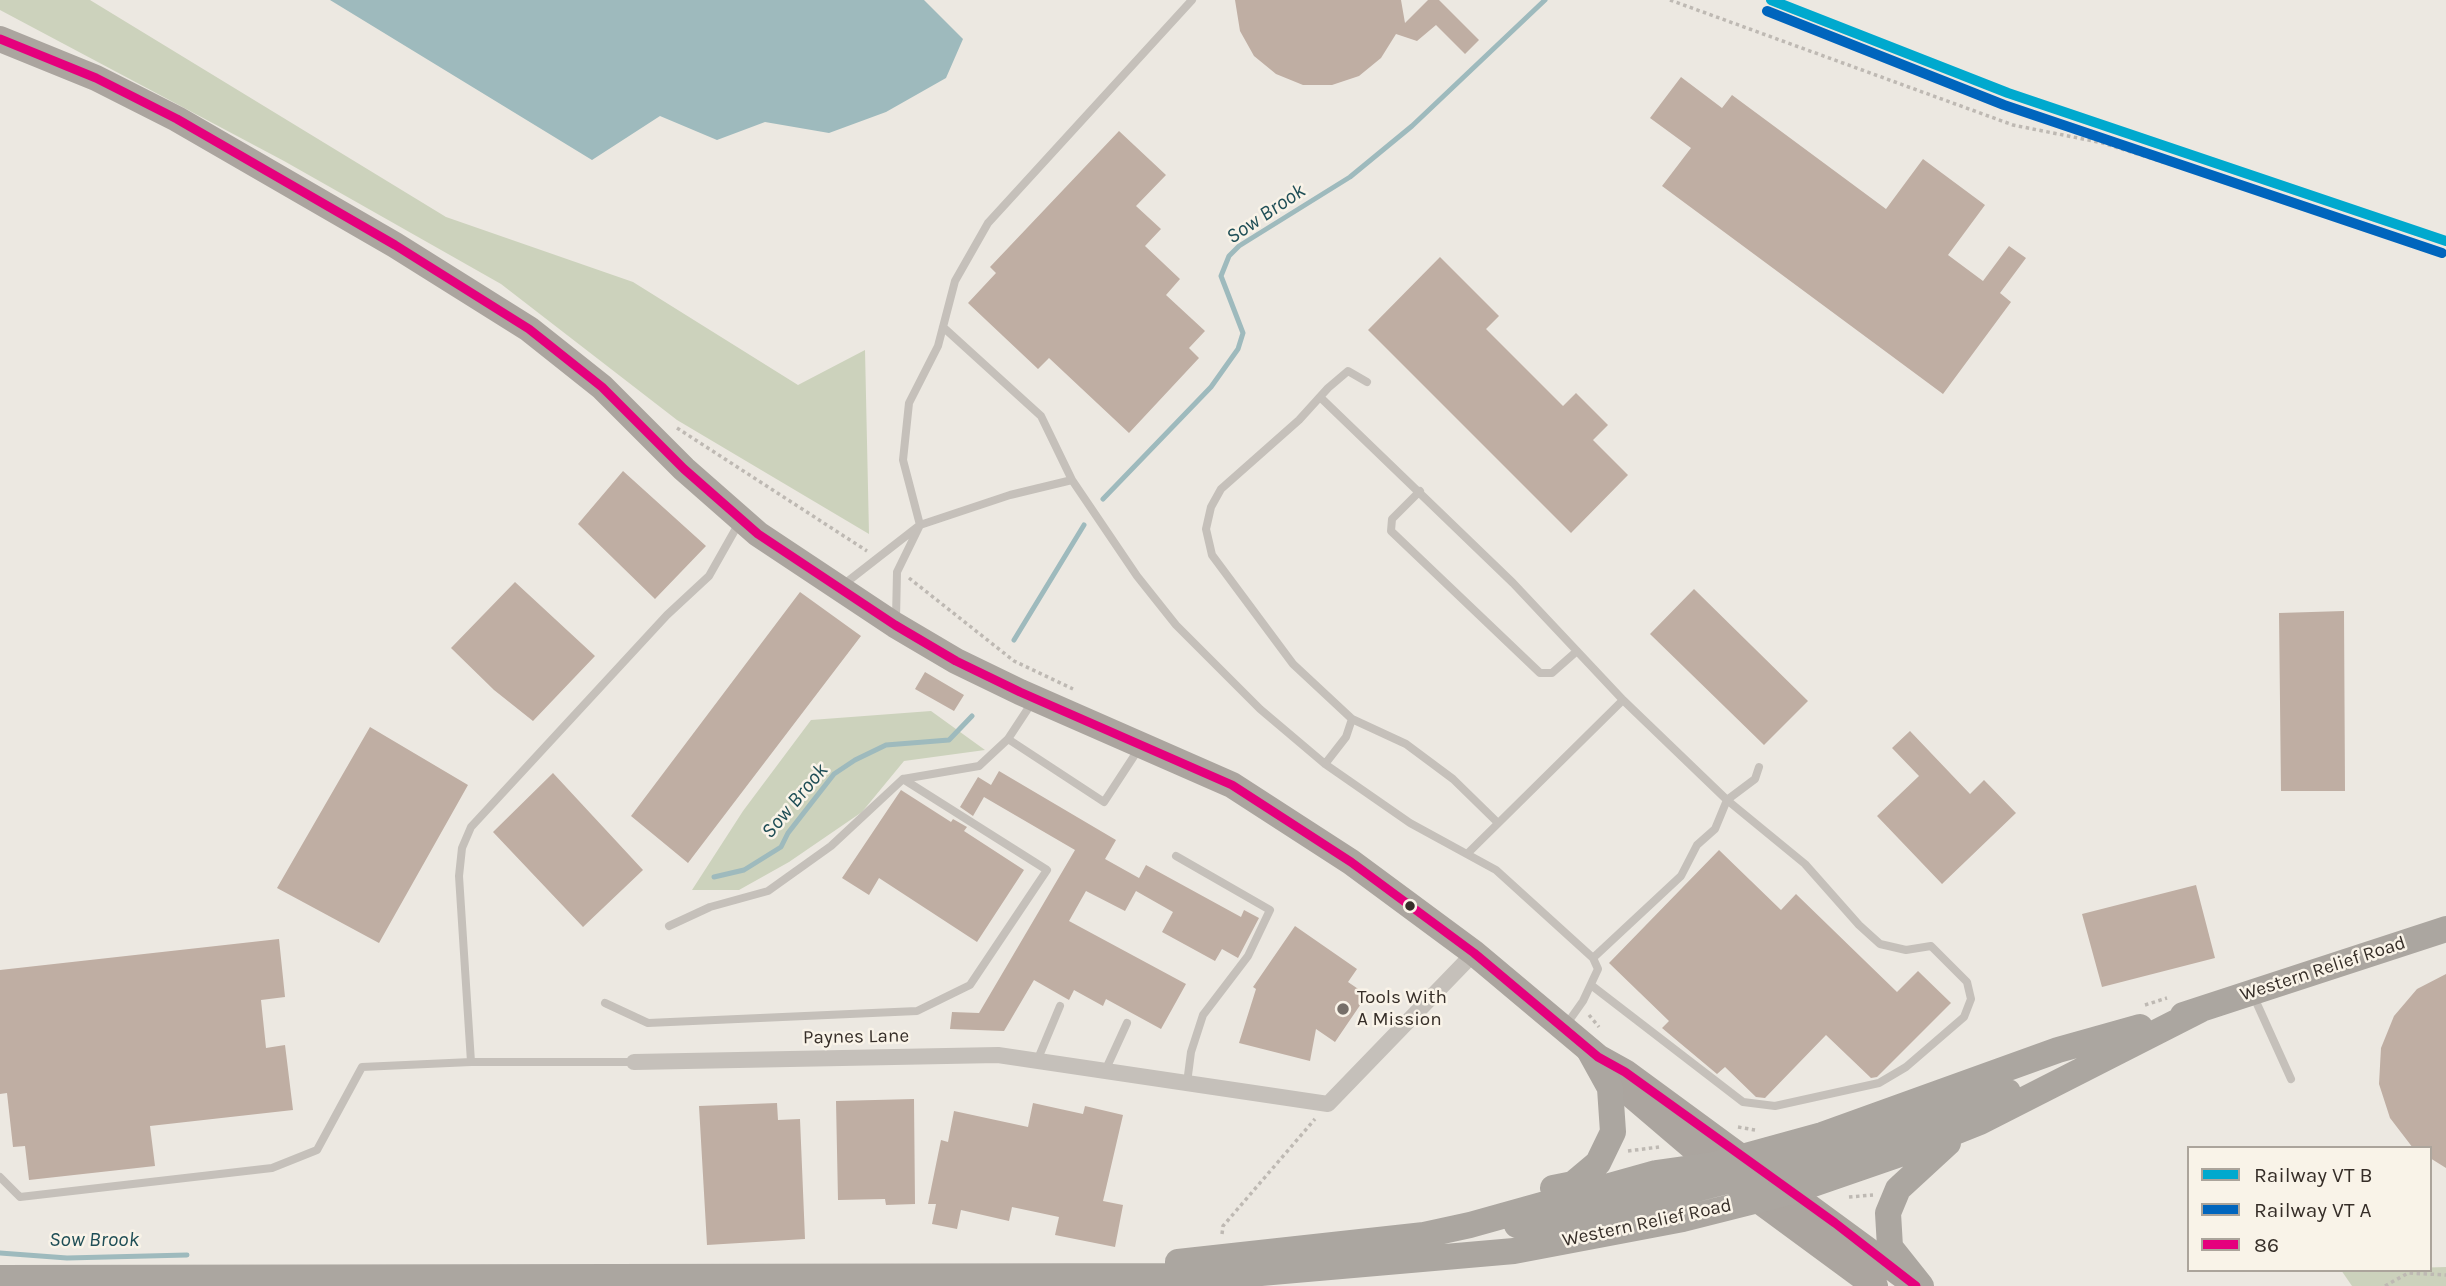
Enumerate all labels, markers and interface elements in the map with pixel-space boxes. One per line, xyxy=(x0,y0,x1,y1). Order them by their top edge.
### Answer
water label: Sow Brook xyxy=(1222,178,1310,250)
water label: Sow Brook xyxy=(756,758,834,844)
unlabelled marker xyxy=(1403,899,1417,913)
street label: Western Relief Road xyxy=(2237,931,2409,1007)
place label: Tools With A Mission xyxy=(1357,987,1447,1031)
marker: Tools With A Mission xyxy=(1335,1001,1351,1017)
street label: Paynes Lane xyxy=(803,1025,909,1049)
legend xyxy=(2187,1146,2432,1272)
text: Railway VT B xyxy=(2254,1163,2372,1187)
street label: Western Relief Road xyxy=(1560,1194,1734,1252)
text: Railway VT A xyxy=(2254,1198,2371,1222)
water label: Sow Brook xyxy=(49,1227,139,1253)
text: 86 xyxy=(2254,1233,2279,1257)

